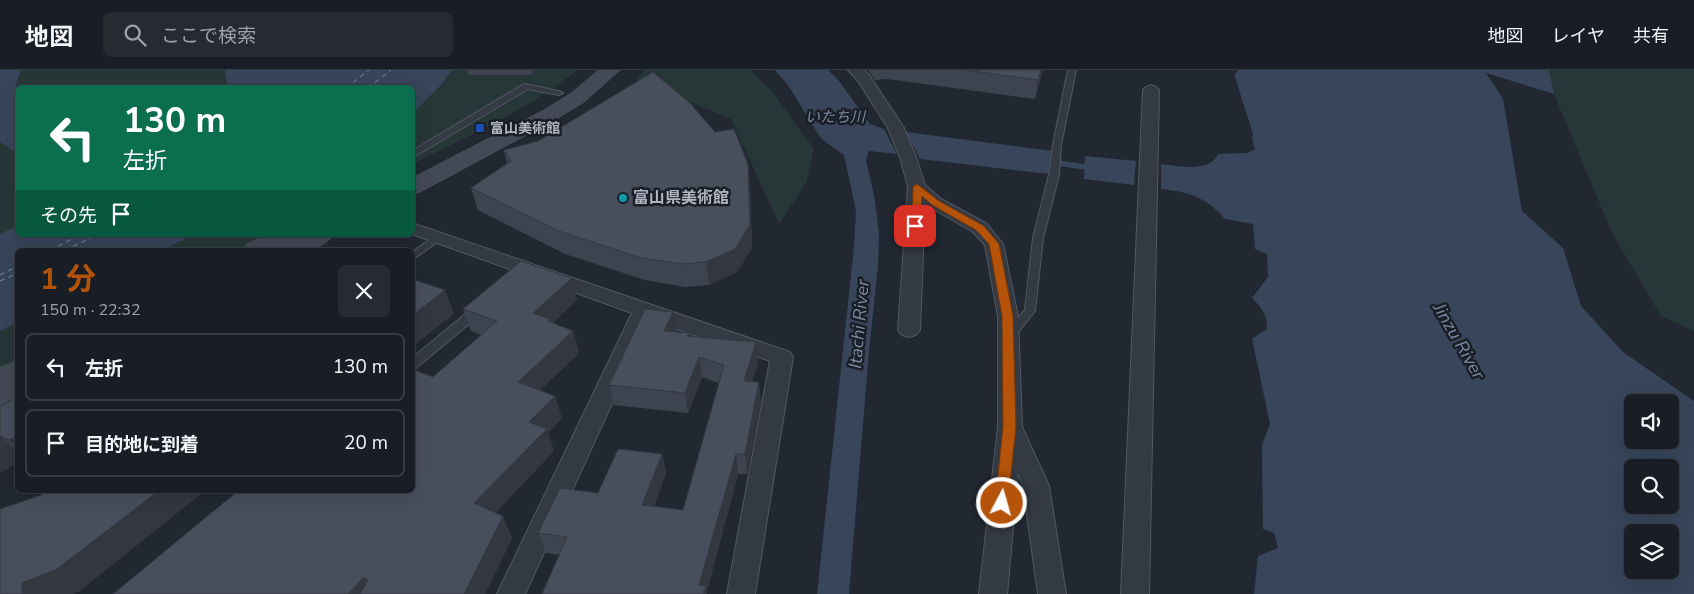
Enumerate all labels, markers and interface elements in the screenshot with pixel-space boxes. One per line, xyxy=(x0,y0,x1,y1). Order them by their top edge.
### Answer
search box xyxy=(103,12,453,57)
text: 地図 xyxy=(25,21,73,53)
icon: search xyxy=(121,21,149,49)
text: ここで検索 xyxy=(161,23,256,49)
text: 地図 xyxy=(1488,24,1524,48)
text: レイヤ xyxy=(1552,24,1605,48)
text: 共有 xyxy=(1633,24,1669,48)
text: 130 m xyxy=(123,97,226,144)
icon: left xyxy=(40,105,105,170)
water label: いたち川 xyxy=(805,107,867,127)
place label: 富山美術館 xyxy=(490,119,560,138)
marker: 富山美術館 xyxy=(474,122,486,134)
text: 左折 xyxy=(123,146,167,176)
place label: 富山県美術館 xyxy=(633,187,729,209)
marker: 富山県美術館 xyxy=(617,192,629,204)
icon: arrive xyxy=(107,200,135,228)
text: その先 xyxy=(40,203,97,229)
pin xyxy=(894,205,936,247)
icon: arrive xyxy=(901,212,929,240)
text: 1 分 xyxy=(40,259,96,300)
button: close xyxy=(338,265,390,317)
water label: Itachi River xyxy=(843,278,875,369)
water label: Jinzu River xyxy=(1427,297,1491,384)
text: 150 m · 22:32 xyxy=(40,299,141,321)
icon: left xyxy=(42,353,70,381)
text: 130 m xyxy=(333,354,388,380)
text: 左折 xyxy=(85,356,123,382)
map controls xyxy=(1624,394,1679,579)
button: sound xyxy=(1624,394,1679,449)
icon: arrive xyxy=(42,429,70,457)
text: 20 m xyxy=(344,430,388,456)
text: 目的地に到着 xyxy=(85,432,199,458)
button: search xyxy=(1624,459,1679,514)
position arrow xyxy=(975,476,1027,528)
button: layers xyxy=(1624,524,1679,579)

